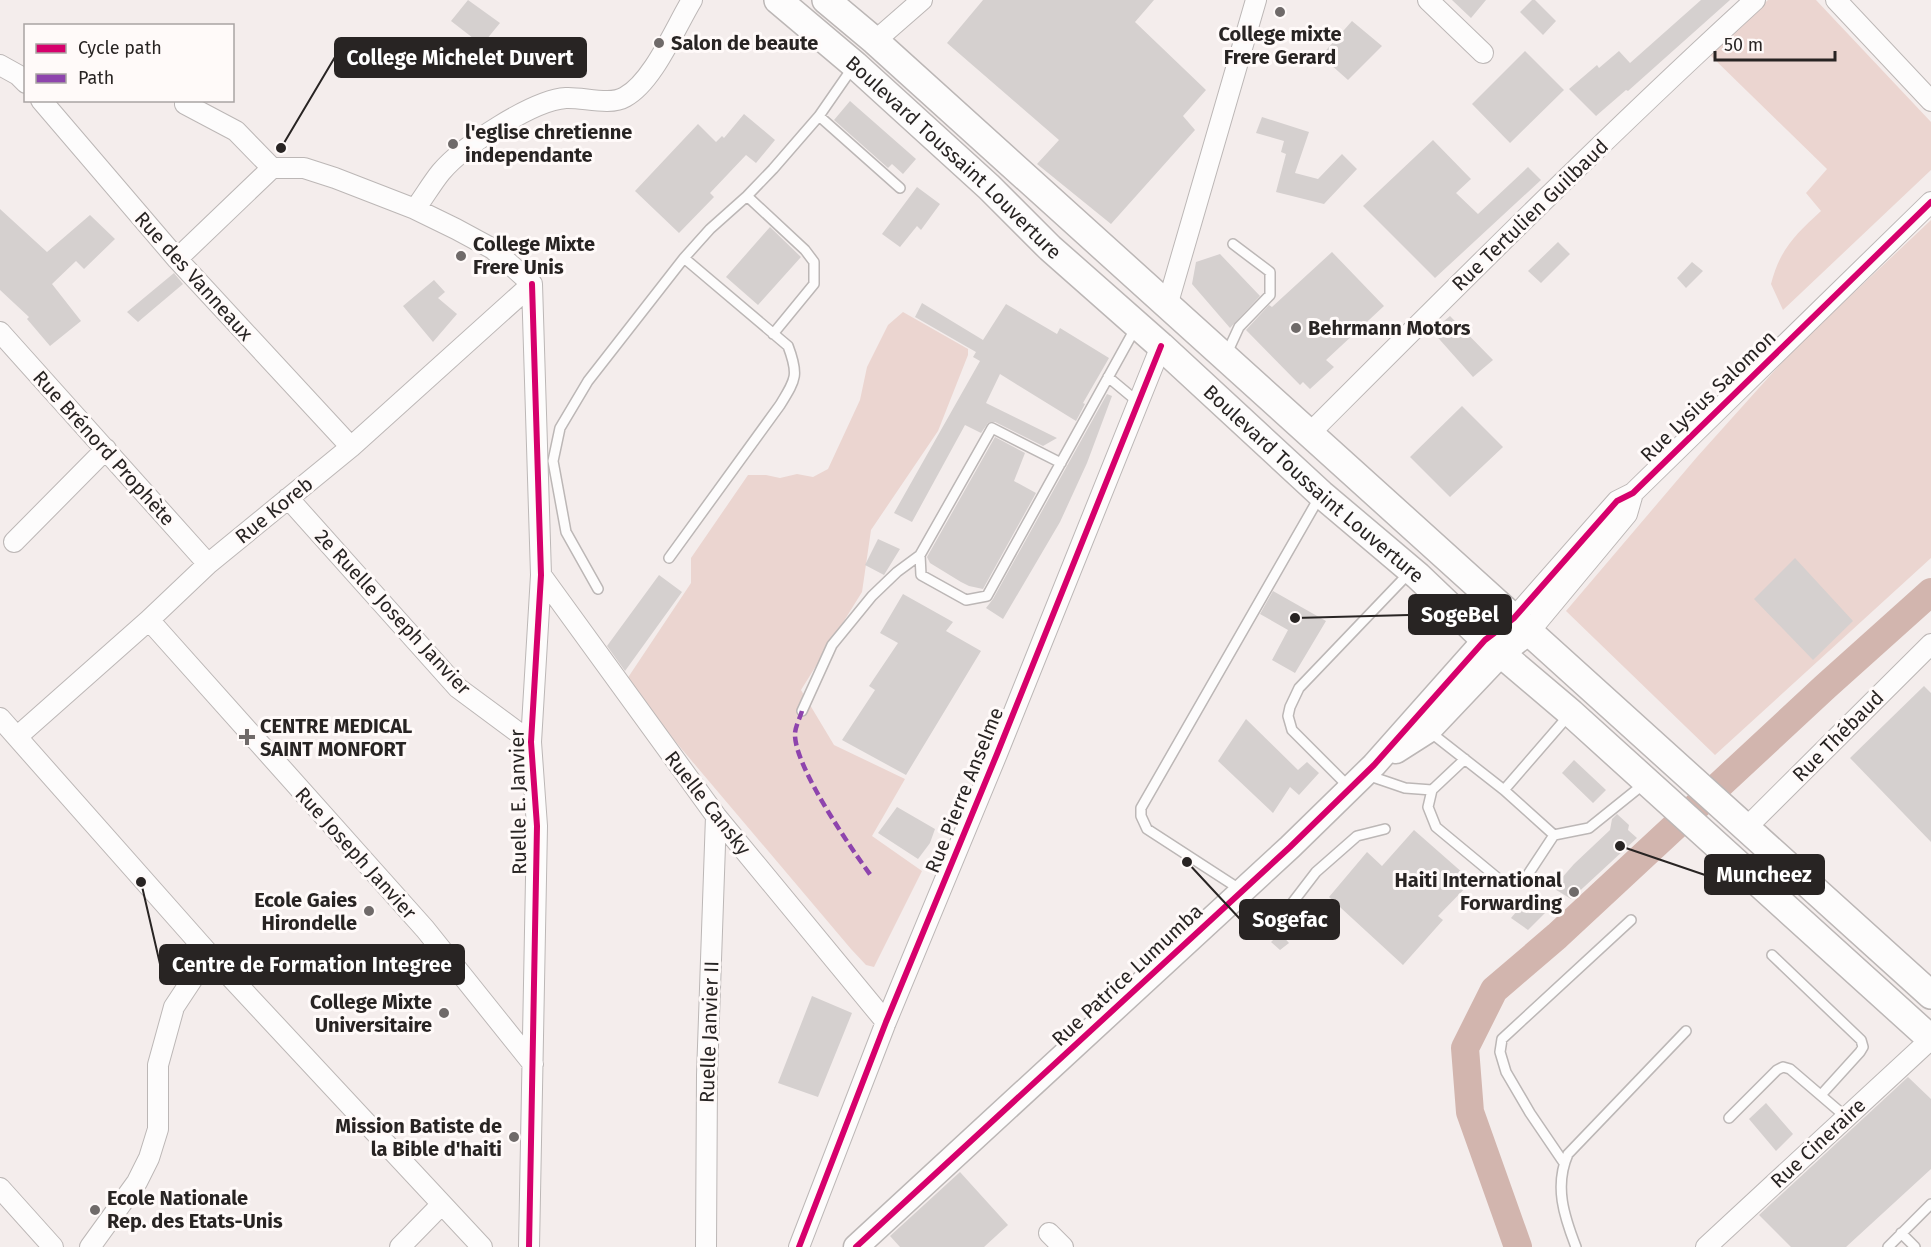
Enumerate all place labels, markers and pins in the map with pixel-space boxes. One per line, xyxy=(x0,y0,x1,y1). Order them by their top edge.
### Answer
marker: College mixte Frere Gerard xyxy=(1273,5,1287,19)
place label: College mixte Frere Gerard xyxy=(1218,22,1342,69)
place label: Salon de beaute xyxy=(671,31,818,55)
marker: Salon de beaute xyxy=(652,36,666,50)
callout: College Michelet Duvert xyxy=(335,38,586,77)
place label: l'eglise chretienne independante xyxy=(465,120,632,167)
marker: l'eglise chretienne independante xyxy=(446,137,460,151)
place label: College Mixte Frere Unis xyxy=(473,232,595,279)
marker: College Mixte Frere Unis xyxy=(454,249,468,263)
place label: Behrmann Motors xyxy=(1308,316,1471,340)
marker: Behrmann Motors xyxy=(1289,321,1303,335)
callout: SogeBel xyxy=(1409,595,1511,634)
place label: CENTRE MEDICAL SAINT MONFORT xyxy=(260,714,412,761)
marker: CENTRE MEDICAL SAINT MONFORT xyxy=(238,728,256,746)
callout: Muncheez xyxy=(1705,855,1824,894)
place label: Haiti International Forwarding xyxy=(1394,868,1563,915)
marker: Haiti International Forwarding xyxy=(1567,885,1581,899)
place label: Ecole Gaies Hirondelle xyxy=(254,888,357,935)
callout: Sogefac xyxy=(1240,900,1339,939)
marker: Ecole Gaies Hirondelle xyxy=(362,904,376,918)
callout: Centre de Formation Integree xyxy=(160,945,464,984)
place label: College Mixte Universitaire xyxy=(310,990,432,1037)
marker: College Mixte Universitaire xyxy=(437,1006,451,1020)
place label: Mission Batiste de la Bible d'haiti xyxy=(335,1114,502,1161)
marker: Mission Batiste de la Bible d'haiti xyxy=(507,1130,521,1144)
place label: Ecole Nationale Rep. des Etats-Unis xyxy=(107,1186,283,1233)
marker: Ecole Nationale Rep. des Etats-Unis xyxy=(88,1203,102,1217)

